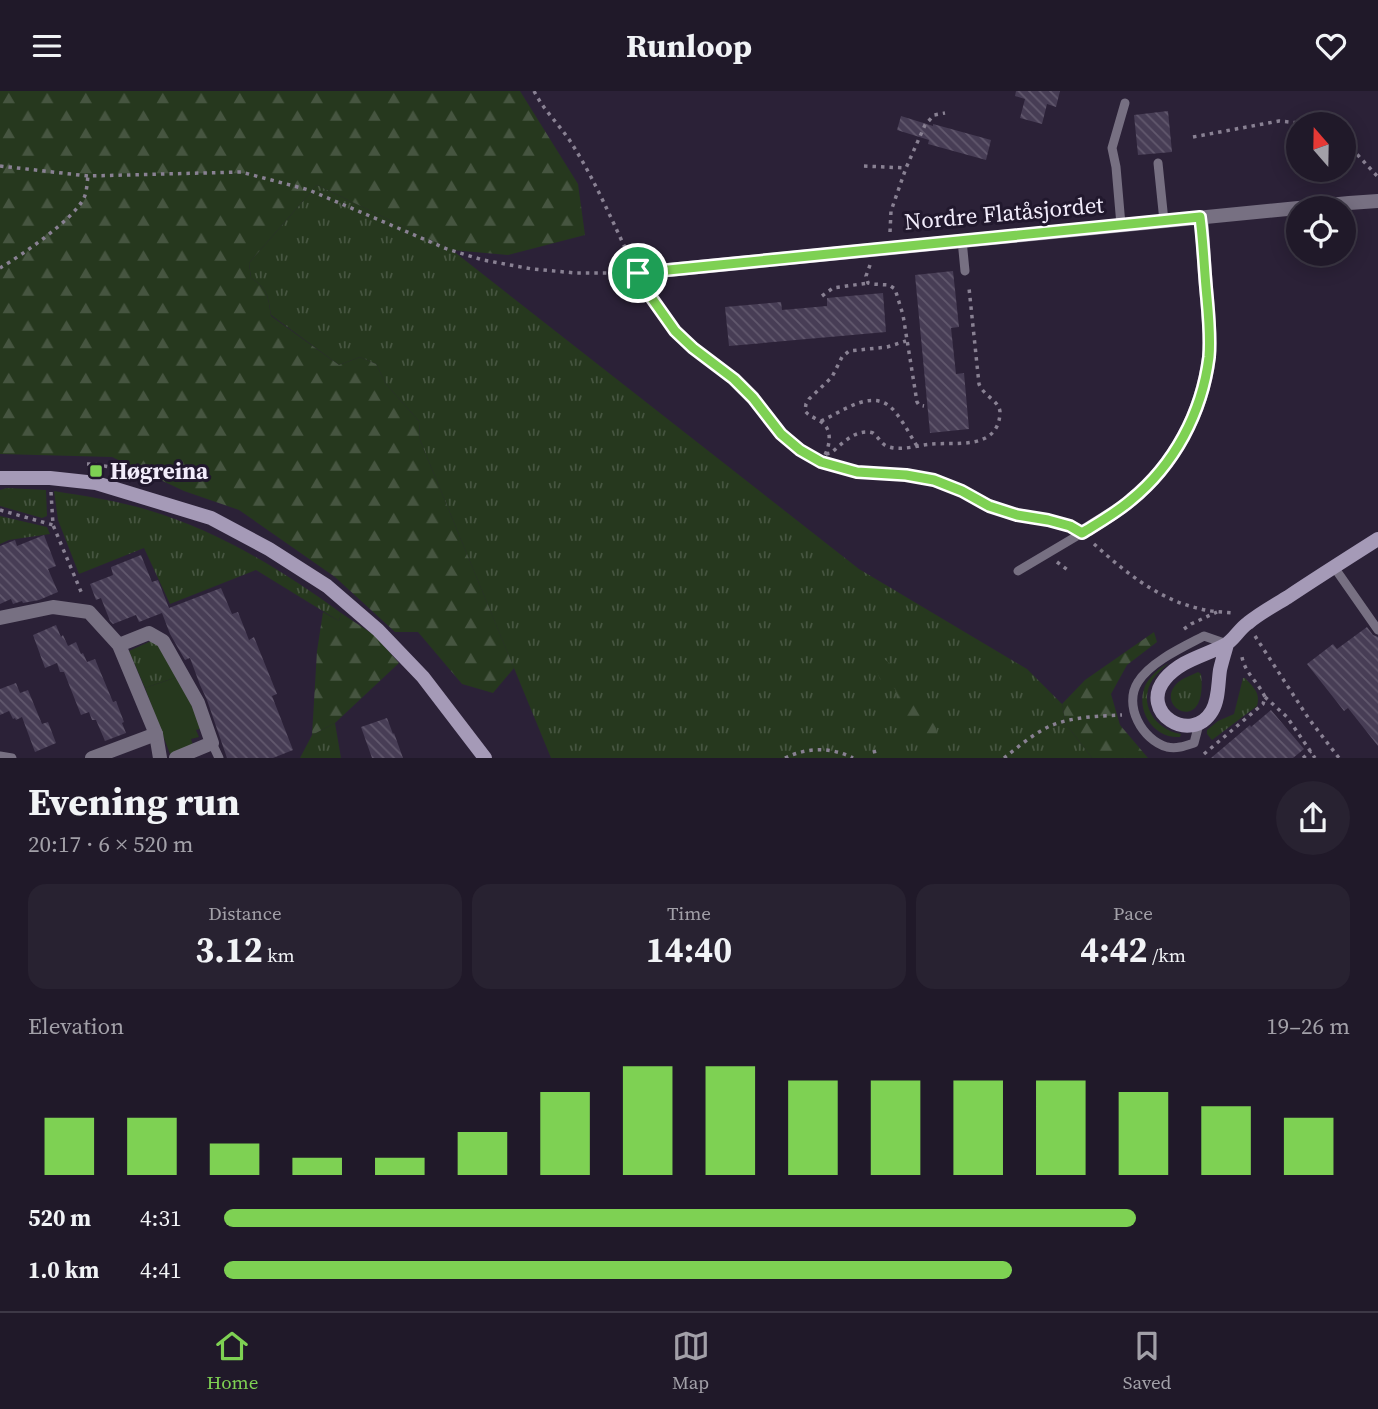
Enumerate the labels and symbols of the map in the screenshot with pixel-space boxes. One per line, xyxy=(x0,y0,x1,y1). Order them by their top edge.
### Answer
north arrow xyxy=(1286,112,1356,182)
street label: Nordre Flatåsjordet xyxy=(903,188,1105,238)
pin xyxy=(608,243,668,303)
place label: Høgreina xyxy=(110,455,209,487)
marker: Høgreina xyxy=(88,463,104,479)

